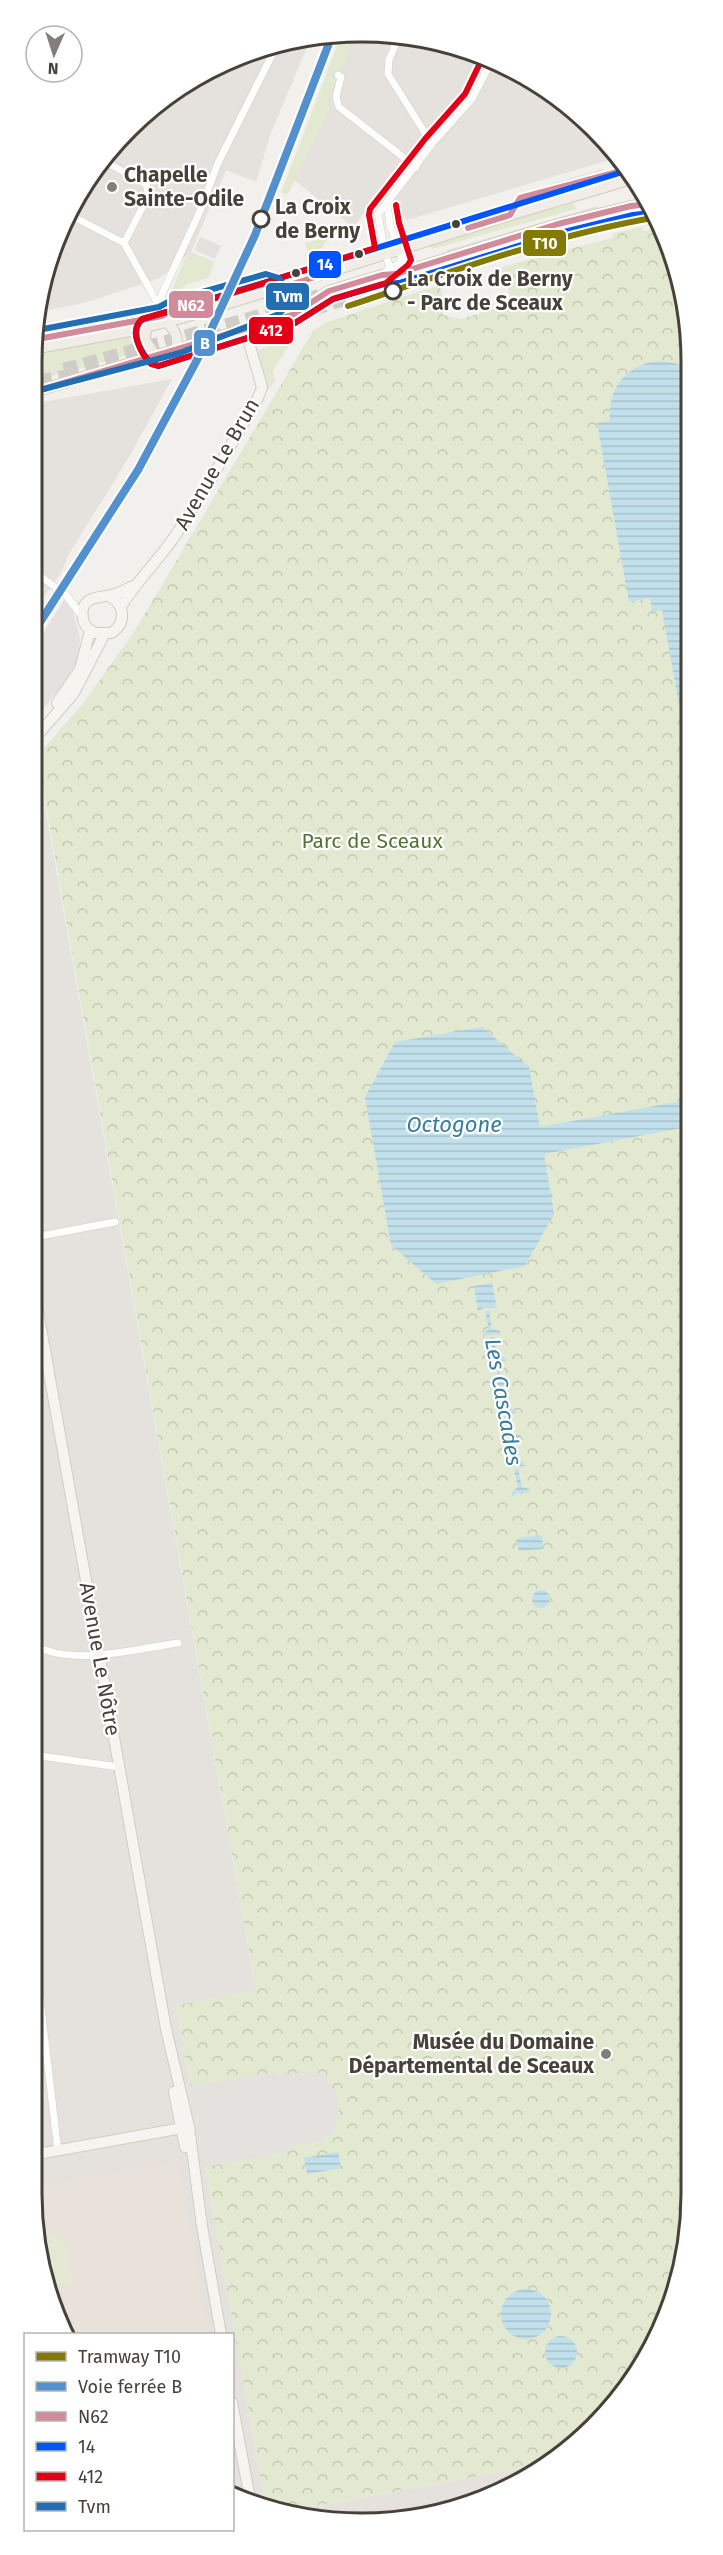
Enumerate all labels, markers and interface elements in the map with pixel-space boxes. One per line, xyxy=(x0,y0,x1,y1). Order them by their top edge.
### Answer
north arrow xyxy=(24,24,84,84)
text: N xyxy=(47,59,59,78)
place label: Chapelle Sainte-Odile xyxy=(124,162,245,212)
marker: Chapelle Sainte-Odile xyxy=(105,180,119,194)
place label: La Croix de Berny xyxy=(275,194,360,244)
marker: La Croix de Berny xyxy=(252,210,270,228)
unlabelled marker xyxy=(450,218,462,230)
line badge: T10 xyxy=(522,229,567,257)
text: T10 xyxy=(532,234,558,253)
unlabelled marker xyxy=(353,248,365,260)
line badge: 14 xyxy=(308,250,342,279)
text: 14 xyxy=(317,255,333,274)
place label: La Croix de Berny - Parc de Sceaux xyxy=(407,266,573,316)
unlabelled marker xyxy=(290,267,302,279)
line badge: Tvm xyxy=(265,282,310,311)
marker: La Croix de Berny - Parc de Sceaux xyxy=(384,282,402,300)
text: Tvm xyxy=(273,287,303,306)
line badge: N62 xyxy=(168,290,214,319)
text: N62 xyxy=(177,296,205,315)
line badge: 412 xyxy=(248,316,294,345)
text: 412 xyxy=(259,321,283,340)
line badge: B xyxy=(193,329,216,357)
text: B xyxy=(200,334,210,353)
street label: Avenue Le Brun xyxy=(169,394,265,534)
park label: Parc de Sceaux xyxy=(301,828,443,854)
water label: Octogone xyxy=(406,1111,502,1138)
water label: Les Cascades xyxy=(479,1336,528,1468)
street label: Avenue Le Nôtre xyxy=(74,1580,126,1738)
place label: Musée du Domaine Départemental de Sceaux xyxy=(349,2029,594,2079)
marker: Musée du Domaine Départemental de Sceaux xyxy=(599,2047,613,2061)
legend xyxy=(24,2333,234,2531)
text: Tramway T10 xyxy=(78,2346,181,2368)
text: Voie ferrée B xyxy=(78,2376,182,2398)
text: N62 xyxy=(78,2406,109,2428)
text: 14 xyxy=(78,2436,96,2458)
text: 412 xyxy=(78,2466,103,2488)
text: Tvm xyxy=(78,2496,111,2518)

